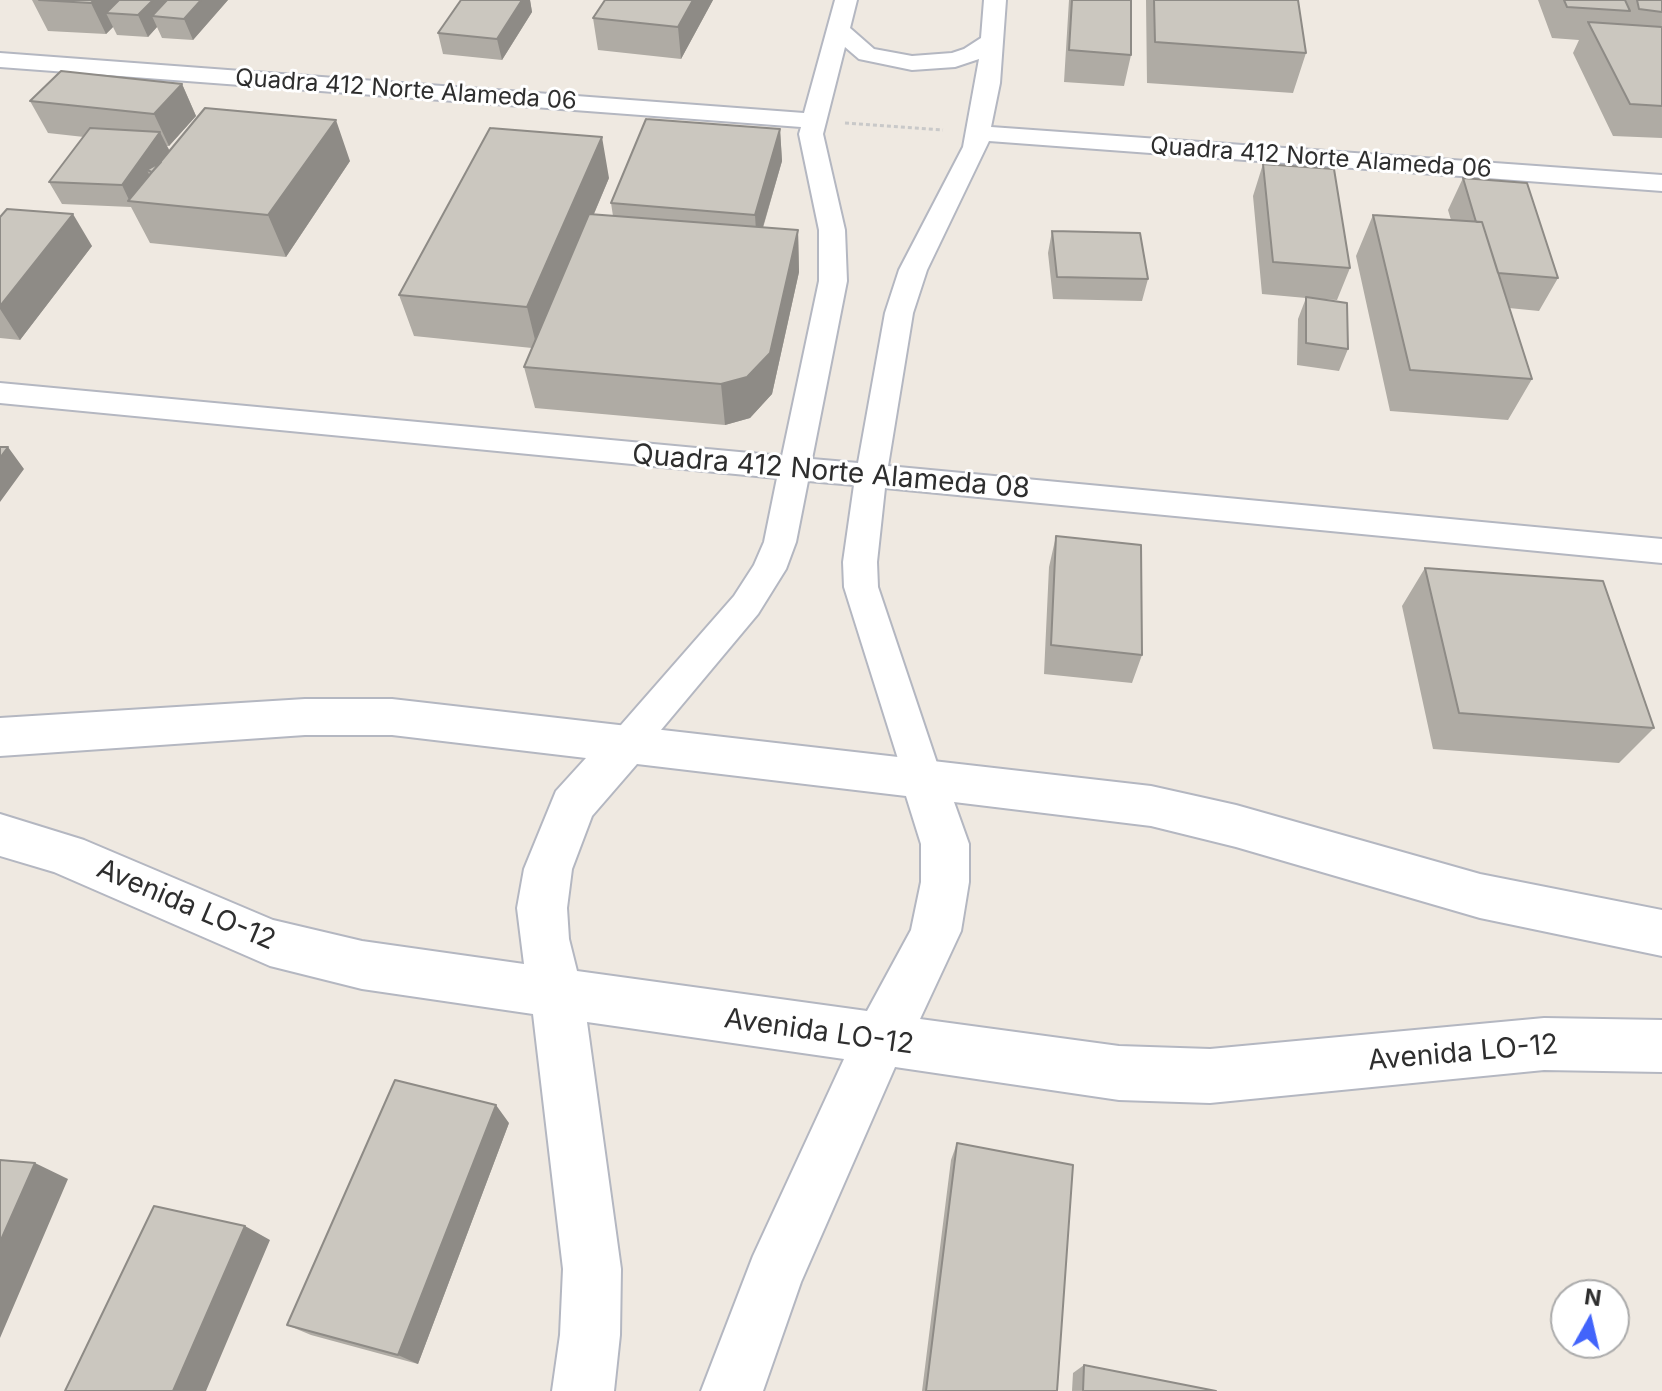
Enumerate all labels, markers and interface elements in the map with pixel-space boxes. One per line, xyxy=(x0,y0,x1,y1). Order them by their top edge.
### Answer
street label: Quadra 412 Norte Alameda 06 xyxy=(234,64,578,116)
street label: Quadra 412 Norte Alameda 06 xyxy=(1149,132,1493,184)
street label: Quadra 412 Norte Alameda 08 xyxy=(631,438,1031,506)
street label: Avenida LO-12 xyxy=(92,852,280,958)
street label: Avenida LO-12 xyxy=(722,1002,916,1062)
street label: Avenida LO-12 xyxy=(1367,1028,1559,1078)
north arrow xyxy=(1550,1279,1630,1359)
text: N xyxy=(1583,1283,1603,1311)

